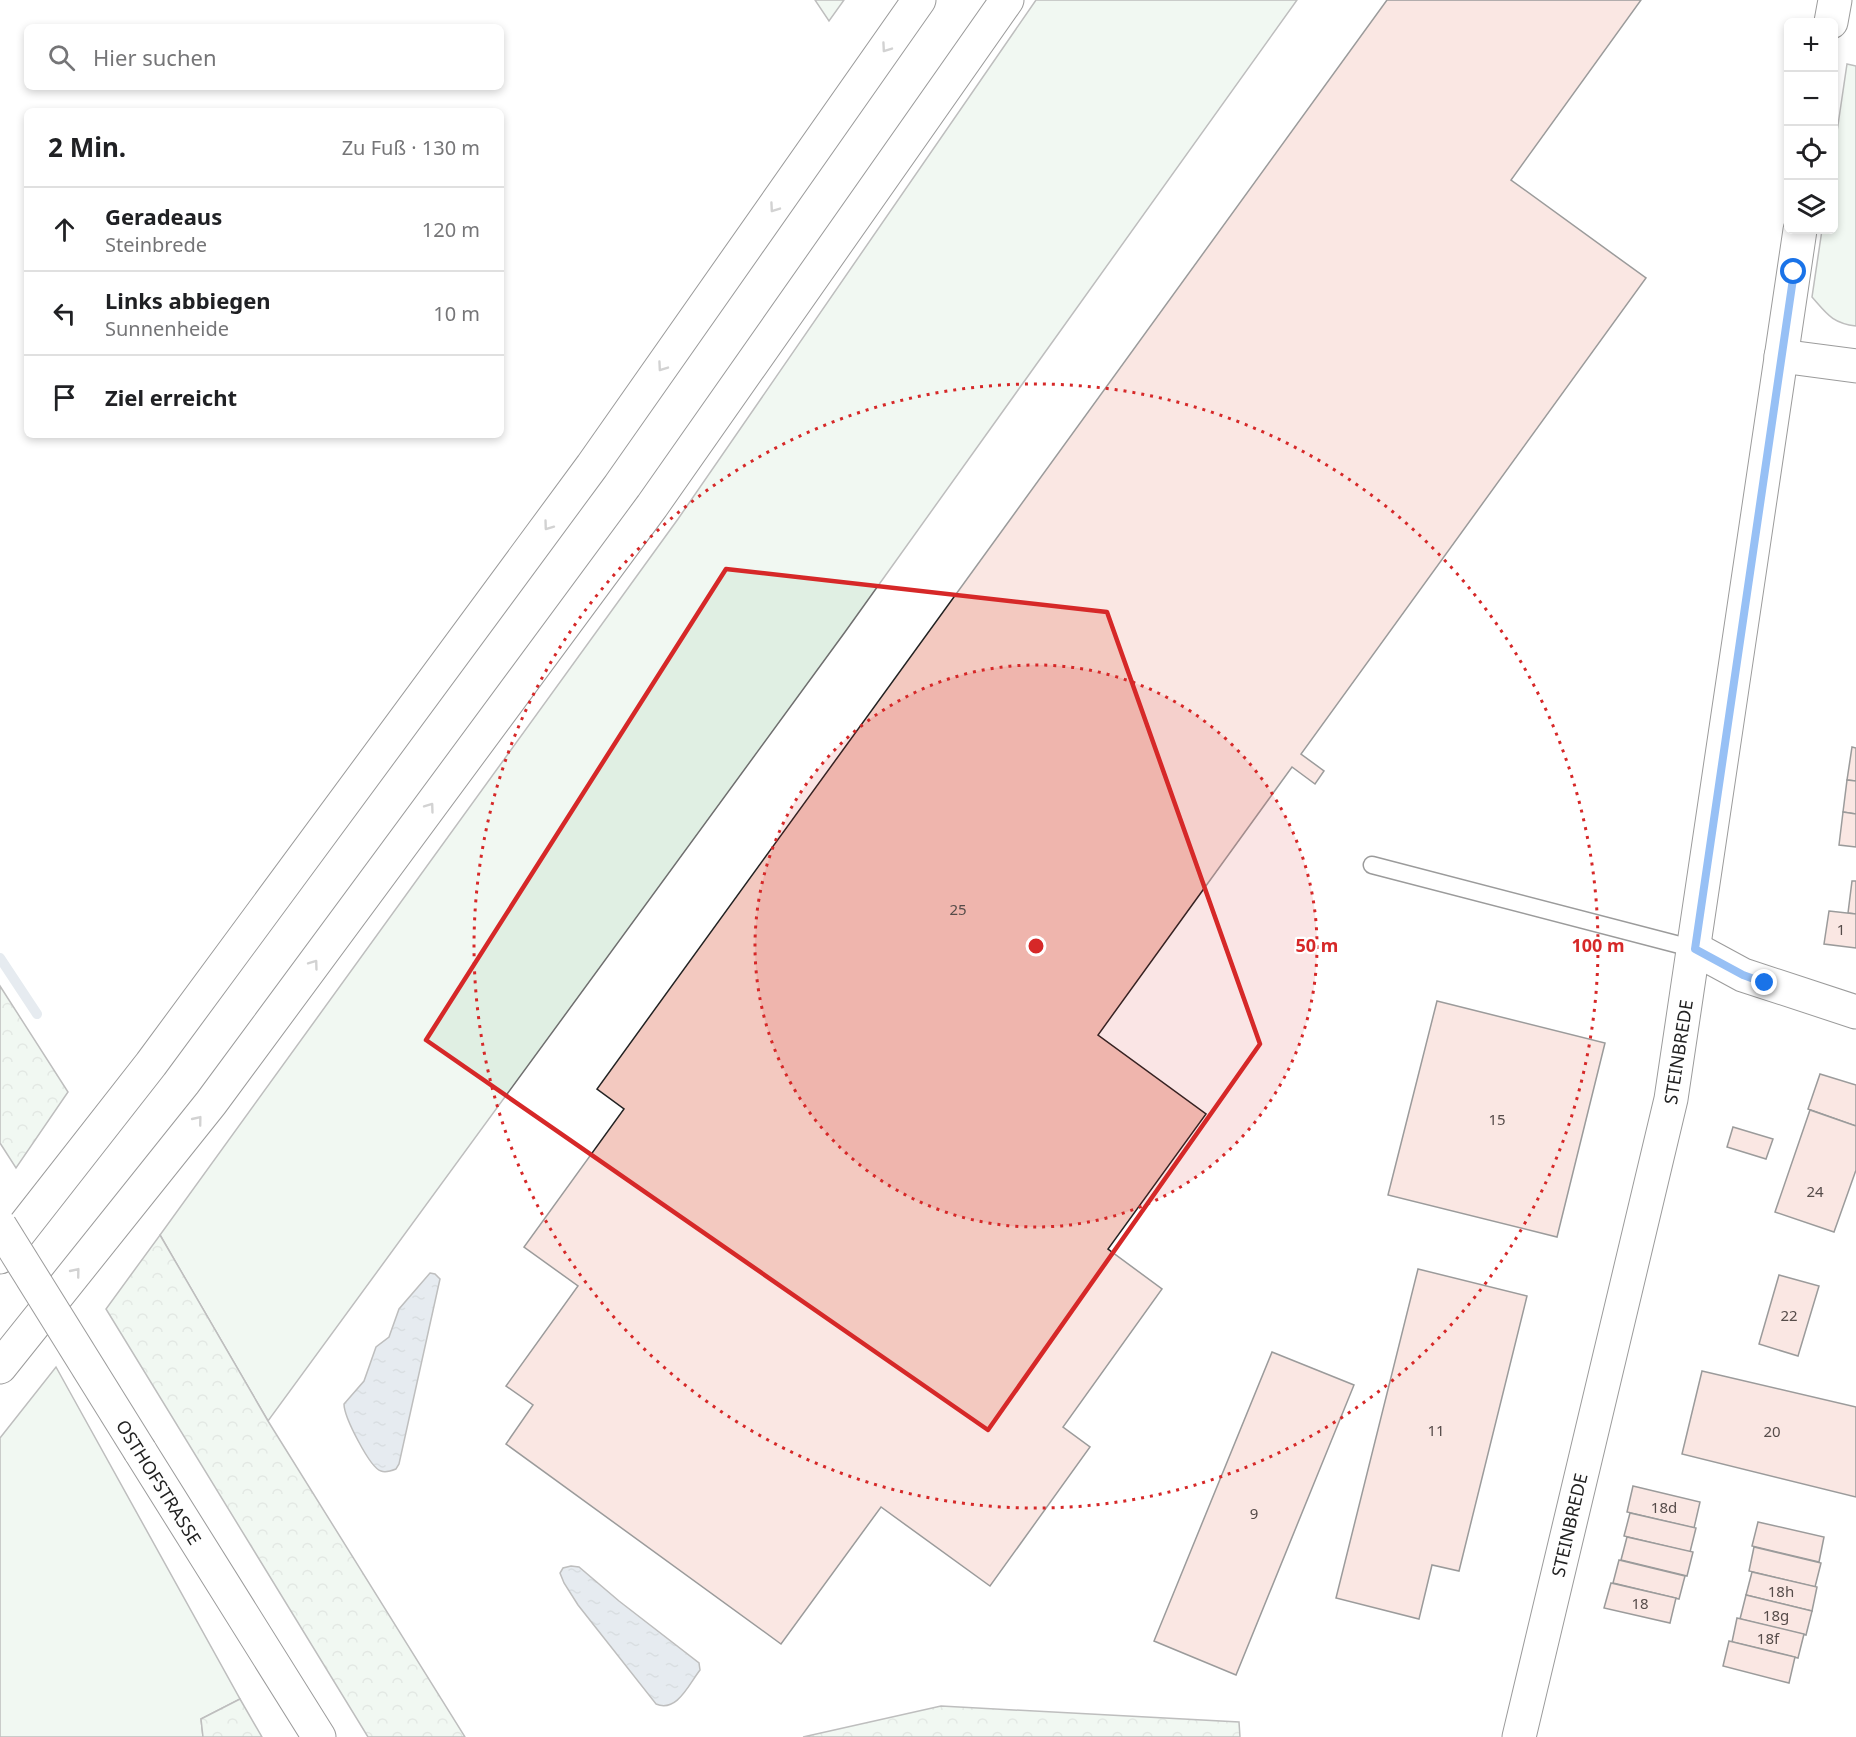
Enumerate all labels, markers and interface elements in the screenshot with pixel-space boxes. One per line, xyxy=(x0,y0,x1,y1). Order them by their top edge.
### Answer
map controls xyxy=(1784,18,1838,234)
button: + xyxy=(1784,18,1838,72)
search box xyxy=(24,24,504,90)
icon: search xyxy=(45,41,78,74)
one-way arrow xyxy=(882,41,893,52)
text: Hier suchen xyxy=(93,42,217,72)
button: − xyxy=(1784,72,1838,126)
button: locate xyxy=(1784,126,1838,180)
text: 2 Min. xyxy=(48,129,126,165)
text: Zu Fuß · 130 m xyxy=(342,134,480,161)
button: layers xyxy=(1784,180,1838,234)
text: Geradeaus xyxy=(105,201,222,231)
one-way arrow xyxy=(770,201,781,212)
icon: ahead xyxy=(48,213,81,246)
text: 120 m xyxy=(422,216,480,243)
text: Steinbrede xyxy=(105,231,207,258)
route start xyxy=(1780,258,1806,284)
text: Links abbiegen xyxy=(105,285,271,315)
icon: left xyxy=(48,297,81,330)
text: 10 m xyxy=(433,300,480,327)
text: Sunnenheide xyxy=(105,315,229,342)
one-way arrow xyxy=(658,361,669,372)
icon: arrive xyxy=(48,381,81,414)
text: Ziel erreicht xyxy=(105,382,237,412)
one-way arrow xyxy=(545,519,556,530)
one-way arrow xyxy=(423,802,434,813)
house number: 25 xyxy=(949,899,967,919)
house number: 1 xyxy=(1837,919,1845,939)
text: 50 m xyxy=(1296,933,1338,957)
text: 100 m xyxy=(1571,933,1625,957)
centre of rings xyxy=(1026,936,1046,956)
one-way arrow xyxy=(307,959,318,970)
route end xyxy=(1751,969,1777,995)
street label: STEINBREDE xyxy=(1658,998,1698,1106)
house number: 15 xyxy=(1488,1109,1506,1129)
one-way arrow xyxy=(190,1116,201,1127)
house number: 24 xyxy=(1806,1181,1824,1201)
one-way arrow xyxy=(69,1268,80,1279)
house number: 22 xyxy=(1780,1305,1798,1325)
street label: OSTHOFSTRASSE xyxy=(111,1415,207,1549)
house number: 11 xyxy=(1427,1420,1445,1440)
house number: 20 xyxy=(1763,1421,1781,1441)
street label: STEINBREDE xyxy=(1545,1471,1593,1579)
house number: 18d xyxy=(1651,1497,1677,1517)
house number: 9 xyxy=(1250,1503,1258,1523)
house number: 18h xyxy=(1768,1581,1794,1601)
house number: 18 xyxy=(1631,1593,1649,1613)
house number: 18g xyxy=(1763,1605,1789,1625)
house number: 18f xyxy=(1757,1628,1780,1648)

